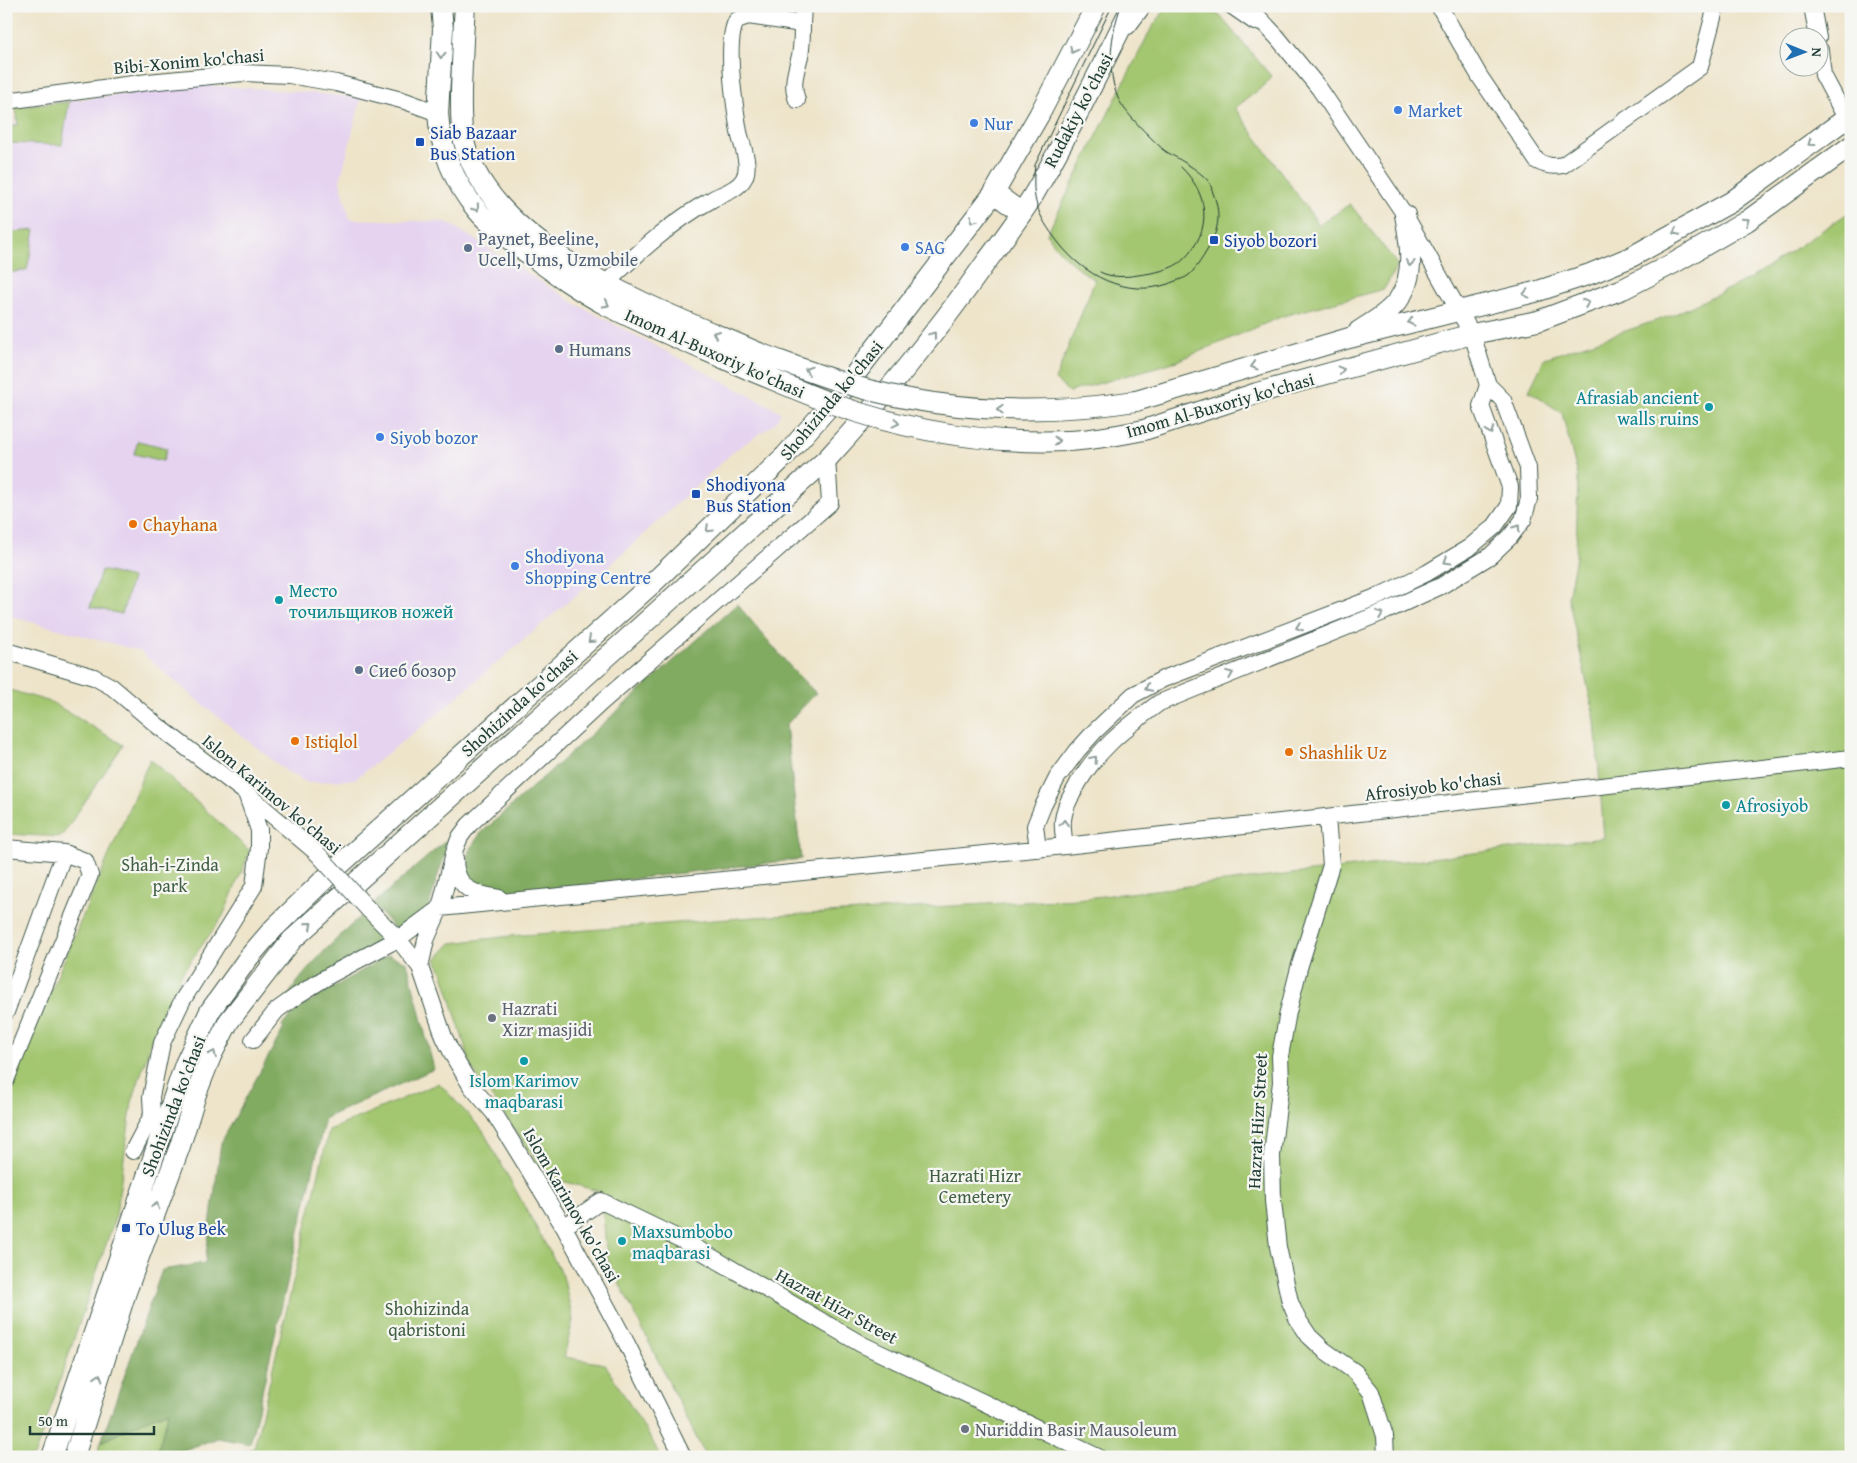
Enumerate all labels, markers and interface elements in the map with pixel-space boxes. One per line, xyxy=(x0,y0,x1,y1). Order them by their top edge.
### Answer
north arrow xyxy=(1780,28,1830,78)
street label: Bibi-Xonim ko'chasi xyxy=(113,41,265,81)
one-way arrow xyxy=(1069,44,1079,53)
text: N xyxy=(1807,47,1827,58)
street label: Rudakiy ko'chasi xyxy=(1036,48,1120,172)
one-way arrow xyxy=(436,51,447,59)
place label: Market xyxy=(1408,97,1463,124)
marker: Market xyxy=(1392,104,1404,116)
place label: Nur xyxy=(984,110,1014,137)
marker: Nur xyxy=(968,117,980,129)
place label: Siab Bazaar Bus Station xyxy=(430,119,517,167)
marker: Siab Bazaar Bus Station xyxy=(414,136,426,148)
one-way arrow xyxy=(1807,137,1817,146)
one-way arrow xyxy=(470,202,478,211)
one-way arrow xyxy=(971,214,979,223)
one-way arrow xyxy=(1741,217,1750,227)
place label: Paynet, Beeline, Ucell, Ums, Uzmobile xyxy=(478,225,638,273)
one-way arrow xyxy=(1672,226,1681,236)
place label: Siyob bozori xyxy=(1224,227,1317,254)
place label: SAG xyxy=(915,234,945,261)
marker: Siyob bozori xyxy=(1208,234,1220,246)
marker: SAG xyxy=(899,241,911,253)
marker: Paynet, Beeline, Ucell, Ums, Uzmobile xyxy=(462,242,474,254)
one-way arrow xyxy=(1405,259,1416,267)
one-way arrow xyxy=(1522,288,1531,299)
one-way arrow xyxy=(601,298,610,308)
one-way arrow xyxy=(1582,299,1590,309)
street label: Imom Al-Buxoriy ko'chasi xyxy=(621,301,809,405)
one-way arrow xyxy=(1407,317,1415,327)
one-way arrow xyxy=(712,330,721,341)
one-way arrow xyxy=(927,331,936,341)
street label: Shohizinda ko'chasi xyxy=(773,334,889,466)
place label: Humans xyxy=(569,336,631,363)
marker: Humans xyxy=(553,343,565,355)
one-way arrow xyxy=(1251,361,1259,371)
street label: Imom Al-Buxoriy ko'chasi xyxy=(1123,365,1317,445)
one-way arrow xyxy=(1336,365,1344,375)
one-way arrow xyxy=(804,366,812,376)
place label: Afrasiab ancient walls ruins xyxy=(1576,384,1700,432)
marker: Afrasiab ancient walls ruins xyxy=(1703,401,1715,413)
one-way arrow xyxy=(996,404,1004,415)
one-way arrow xyxy=(892,417,901,428)
place label: Siyob bozor xyxy=(390,424,478,451)
one-way arrow xyxy=(1484,426,1494,435)
marker: Siyob bozor xyxy=(374,431,386,443)
one-way arrow xyxy=(1054,436,1061,446)
place label: Shodiyona Bus Station xyxy=(706,471,791,519)
marker: Shodiyona Bus Station xyxy=(690,488,702,500)
place label: Chayhana xyxy=(143,511,218,538)
marker: Chayhana xyxy=(127,518,139,530)
one-way arrow xyxy=(706,523,715,532)
one-way arrow xyxy=(1511,524,1520,534)
place label: Shodiyona Shopping Centre xyxy=(525,543,651,591)
one-way arrow xyxy=(1443,555,1452,564)
marker: Shodiyona Shopping Centre xyxy=(509,560,521,572)
place label: Место точильщиков ножей xyxy=(289,577,454,625)
marker: Место точильщиков ножей xyxy=(273,594,285,606)
one-way arrow xyxy=(1376,609,1384,619)
one-way arrow xyxy=(1295,621,1303,631)
one-way arrow xyxy=(587,634,596,643)
street label: Shohizinda ko'chasi xyxy=(454,643,584,763)
place label: Сиеб бозор xyxy=(369,657,457,684)
marker: Сиеб бозор xyxy=(353,664,365,676)
one-way arrow xyxy=(1225,670,1234,681)
one-way arrow xyxy=(1144,681,1153,691)
street label: Islom Karimov ko'chasi xyxy=(196,727,348,861)
place label: Istiqlol xyxy=(305,728,358,755)
marker: Istiqlol xyxy=(289,735,301,747)
place label: Shashlik Uz xyxy=(1299,739,1387,766)
marker: Shashlik Uz xyxy=(1283,746,1295,758)
one-way arrow xyxy=(1089,756,1098,765)
street label: Afrosiyob ko'chasi xyxy=(1363,764,1503,808)
place label: Afrosiyob xyxy=(1736,792,1808,819)
marker: Afrosiyob xyxy=(1720,799,1732,811)
one-way arrow xyxy=(1059,819,1069,826)
park label: Shah-i-Zinda park xyxy=(121,851,219,899)
one-way arrow xyxy=(304,922,313,931)
place label: Hazrati Xizr masjidi xyxy=(502,995,592,1043)
marker: Hazrati Xizr masjidi xyxy=(486,1012,498,1024)
street label: Shohizinda ko'chasi xyxy=(134,1031,212,1181)
one-way arrow xyxy=(206,1050,217,1059)
street label: Hazrat Hizr Street xyxy=(1240,1052,1274,1190)
marker: Islom Karimov maqbarasi xyxy=(518,1055,530,1067)
place label: Islom Karimov maqbarasi xyxy=(469,1067,579,1115)
street label: Islom Karimov ko'chasi xyxy=(517,1123,627,1287)
park label: Hazrati Hizr Cemetery xyxy=(929,1162,1021,1210)
one-way arrow xyxy=(151,1203,161,1211)
place label: To Ulug Bek xyxy=(136,1215,227,1242)
place label: Maxsumbobo maqbarasi xyxy=(632,1218,733,1266)
marker: To Ulug Bek xyxy=(120,1222,132,1234)
marker: Maxsumbobo maqbarasi xyxy=(616,1235,628,1247)
street label: Hazrat Hizr Street xyxy=(771,1261,904,1351)
park label: Shohizinda qabristoni xyxy=(385,1295,470,1343)
one-way arrow xyxy=(94,1373,104,1382)
scale bar xyxy=(30,1403,154,1435)
text: 50 m xyxy=(38,1410,69,1431)
place label: Nuriddin Basir Mausoleum xyxy=(975,1416,1177,1443)
marker: Nuriddin Basir Mausoleum xyxy=(959,1423,971,1435)

